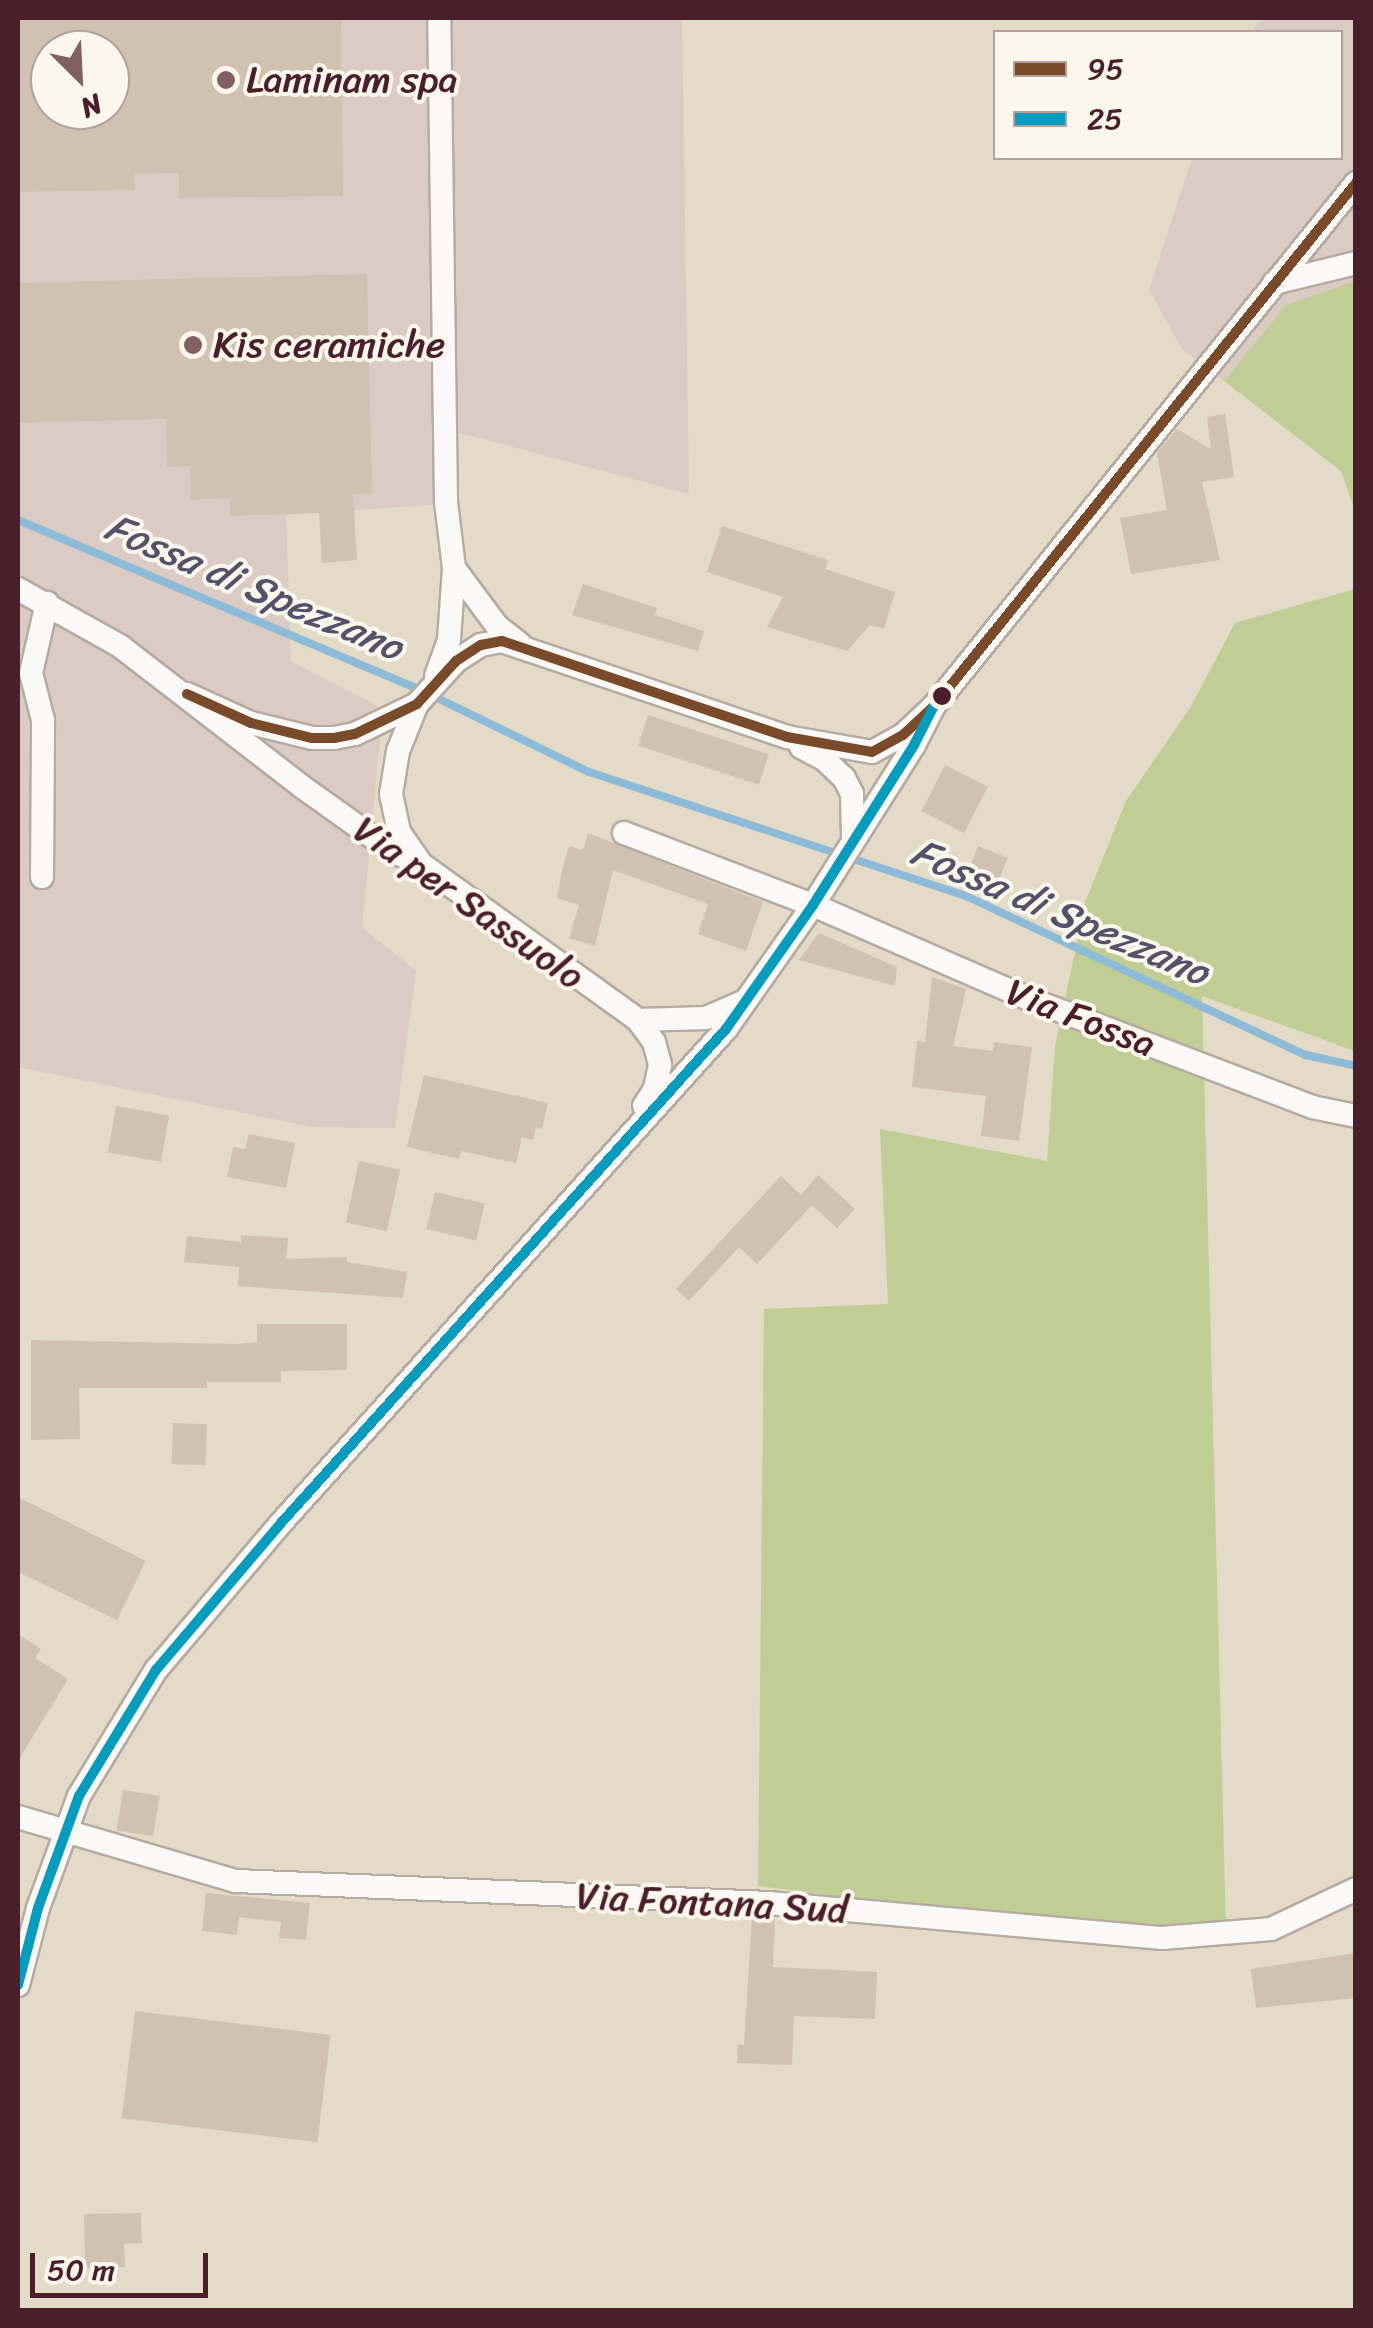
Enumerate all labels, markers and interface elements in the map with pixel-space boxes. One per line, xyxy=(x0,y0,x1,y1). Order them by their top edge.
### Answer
north arrow xyxy=(30,30,130,130)
legend xyxy=(993,30,1343,160)
text: 95 xyxy=(1087,42,1124,96)
place label: Laminam spa xyxy=(246,57,458,103)
marker: Laminam spa xyxy=(215,69,237,91)
text: N xyxy=(73,80,110,132)
text: 25 xyxy=(1087,92,1123,146)
place label: Kis ceramiche xyxy=(213,322,445,368)
marker: Kis ceramiche xyxy=(182,334,204,356)
water label: Fossa di Spezzano xyxy=(98,503,410,671)
unlabelled marker xyxy=(932,686,952,706)
street label: Via per Sassuolo xyxy=(344,806,594,1000)
water label: Fossa di Spezzano xyxy=(904,828,1216,996)
street label: Via Fossa xyxy=(1000,969,1162,1067)
street label: Via Fontana Sud xyxy=(575,1873,849,1933)
scale bar xyxy=(35,2233,212,2295)
text: 50 m xyxy=(47,2243,115,2297)

